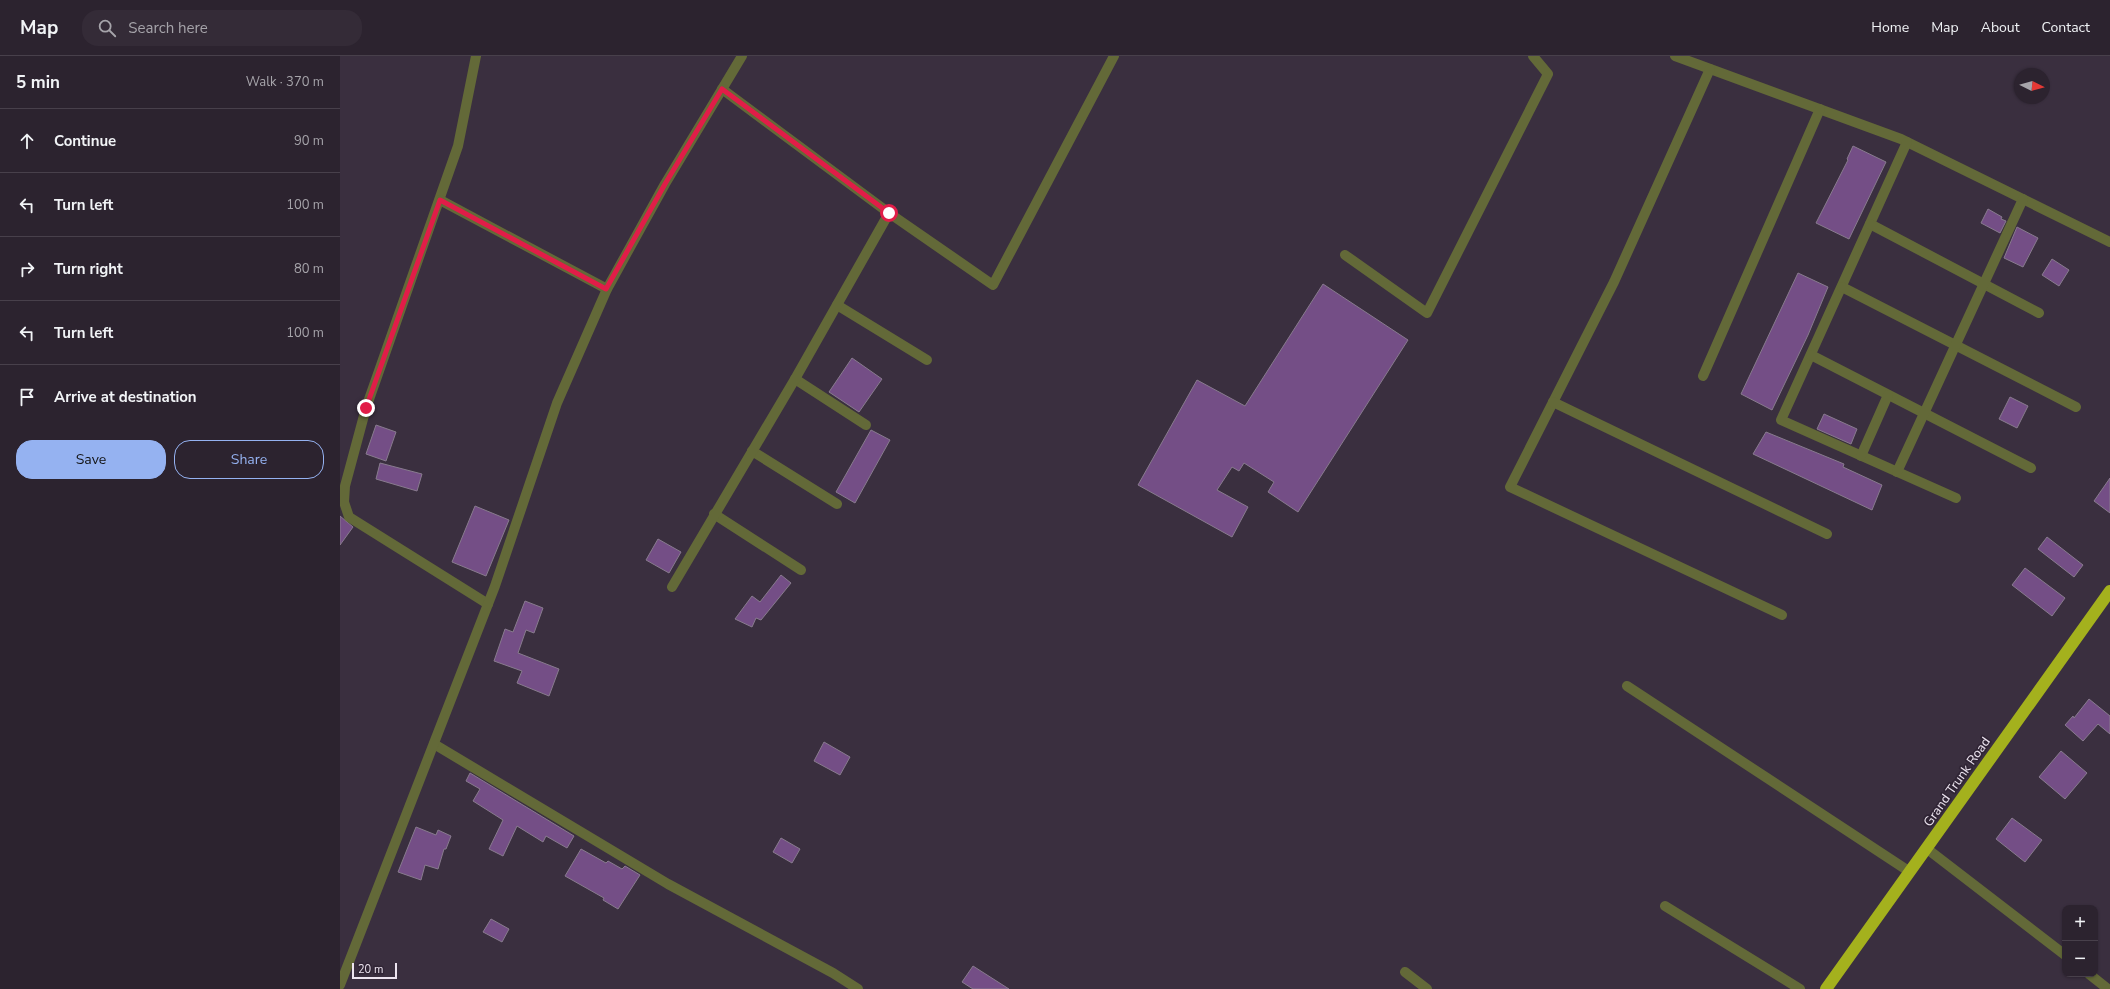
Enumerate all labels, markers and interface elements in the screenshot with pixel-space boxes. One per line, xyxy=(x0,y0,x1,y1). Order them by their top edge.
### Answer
search box xyxy=(82,10,362,46)
text: Map xyxy=(20,15,58,41)
icon: search xyxy=(96,17,118,39)
text: Search here xyxy=(128,18,208,38)
text: Home xyxy=(1871,18,1909,37)
text: Map xyxy=(1931,18,1959,37)
text: About xyxy=(1981,18,2020,37)
text: Contact xyxy=(2042,18,2090,37)
north arrow xyxy=(2014,68,2050,104)
text: 5 min xyxy=(16,71,60,94)
text: Walk · 370 m xyxy=(246,73,324,91)
icon: ahead xyxy=(16,130,38,152)
text: Continue xyxy=(54,131,116,151)
text: 90 m xyxy=(294,132,324,150)
icon: left xyxy=(16,194,38,216)
text: Turn left xyxy=(54,195,113,215)
text: 100 m xyxy=(286,196,324,214)
route start xyxy=(880,204,898,222)
icon: right xyxy=(16,258,38,280)
text: Turn right xyxy=(54,259,123,279)
text: 80 m xyxy=(294,260,324,278)
icon: left xyxy=(16,322,38,344)
text: Turn left xyxy=(54,323,113,343)
text: 100 m xyxy=(286,324,324,342)
icon: arrive xyxy=(16,386,38,408)
text: Arrive at destination xyxy=(54,387,197,407)
route end xyxy=(357,399,375,417)
button: Save xyxy=(16,440,166,479)
button: Share xyxy=(174,440,324,479)
street label: Grand Trunk Road xyxy=(1919,734,1995,830)
map controls xyxy=(2062,905,2098,977)
button: + xyxy=(2062,905,2098,941)
button: − xyxy=(2062,941,2098,977)
scale bar xyxy=(352,961,397,980)
text: 20 m xyxy=(358,962,383,977)

